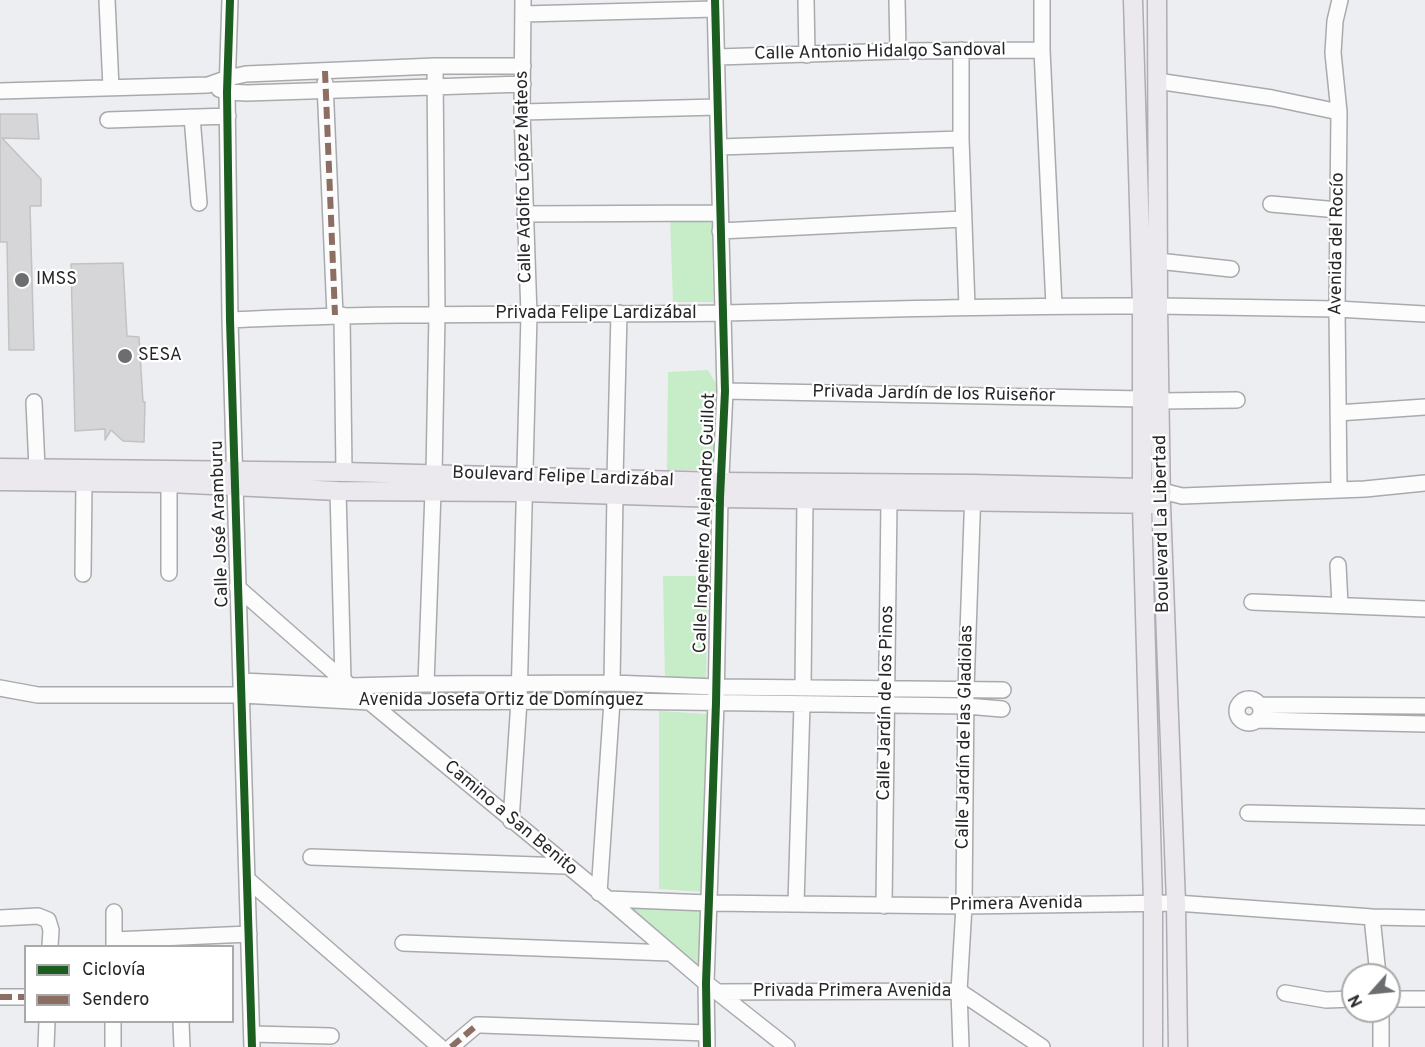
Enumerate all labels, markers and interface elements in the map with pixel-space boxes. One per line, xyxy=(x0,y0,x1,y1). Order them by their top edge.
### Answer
street label: Calle Antonio Hidalgo Sandoval xyxy=(754,40,1006,66)
street label: Calle Adolfo López Mateos xyxy=(512,71,538,283)
street label: Avenida del Rocío xyxy=(1326,172,1350,316)
place label: IMSS xyxy=(36,269,77,291)
marker: IMSS xyxy=(13,271,31,289)
street label: Privada Felipe Lardizábal xyxy=(495,303,697,325)
place label: SESA xyxy=(138,345,182,367)
marker: SESA xyxy=(116,347,134,365)
street label: Privada Jardín de los Ruiseñor xyxy=(812,382,1056,408)
street label: Calle Ingeniero Alejandro Guillot xyxy=(691,392,721,654)
street label: Boulevard La Libertad xyxy=(1151,435,1175,613)
street label: Calle José Aramburu xyxy=(207,440,235,608)
street label: Boulevard Felipe Lardizábal xyxy=(452,463,674,493)
street label: Calle Jardín de los Pinos xyxy=(874,605,900,801)
street label: Calle Jardín de las Gladiolas xyxy=(953,624,979,850)
street label: Avenida Josefa Ortiz de Domínguez xyxy=(358,690,644,712)
street label: Camino a San Benito xyxy=(439,757,581,881)
street label: Primera Avenida xyxy=(949,893,1083,917)
legend xyxy=(24,945,234,1023)
text: Ciclovía xyxy=(82,959,145,982)
north arrow xyxy=(1341,963,1401,1023)
street label: Privada Primera Avenida xyxy=(753,981,951,1003)
text: Sendero xyxy=(82,989,149,1012)
text: N xyxy=(1345,991,1368,1010)

